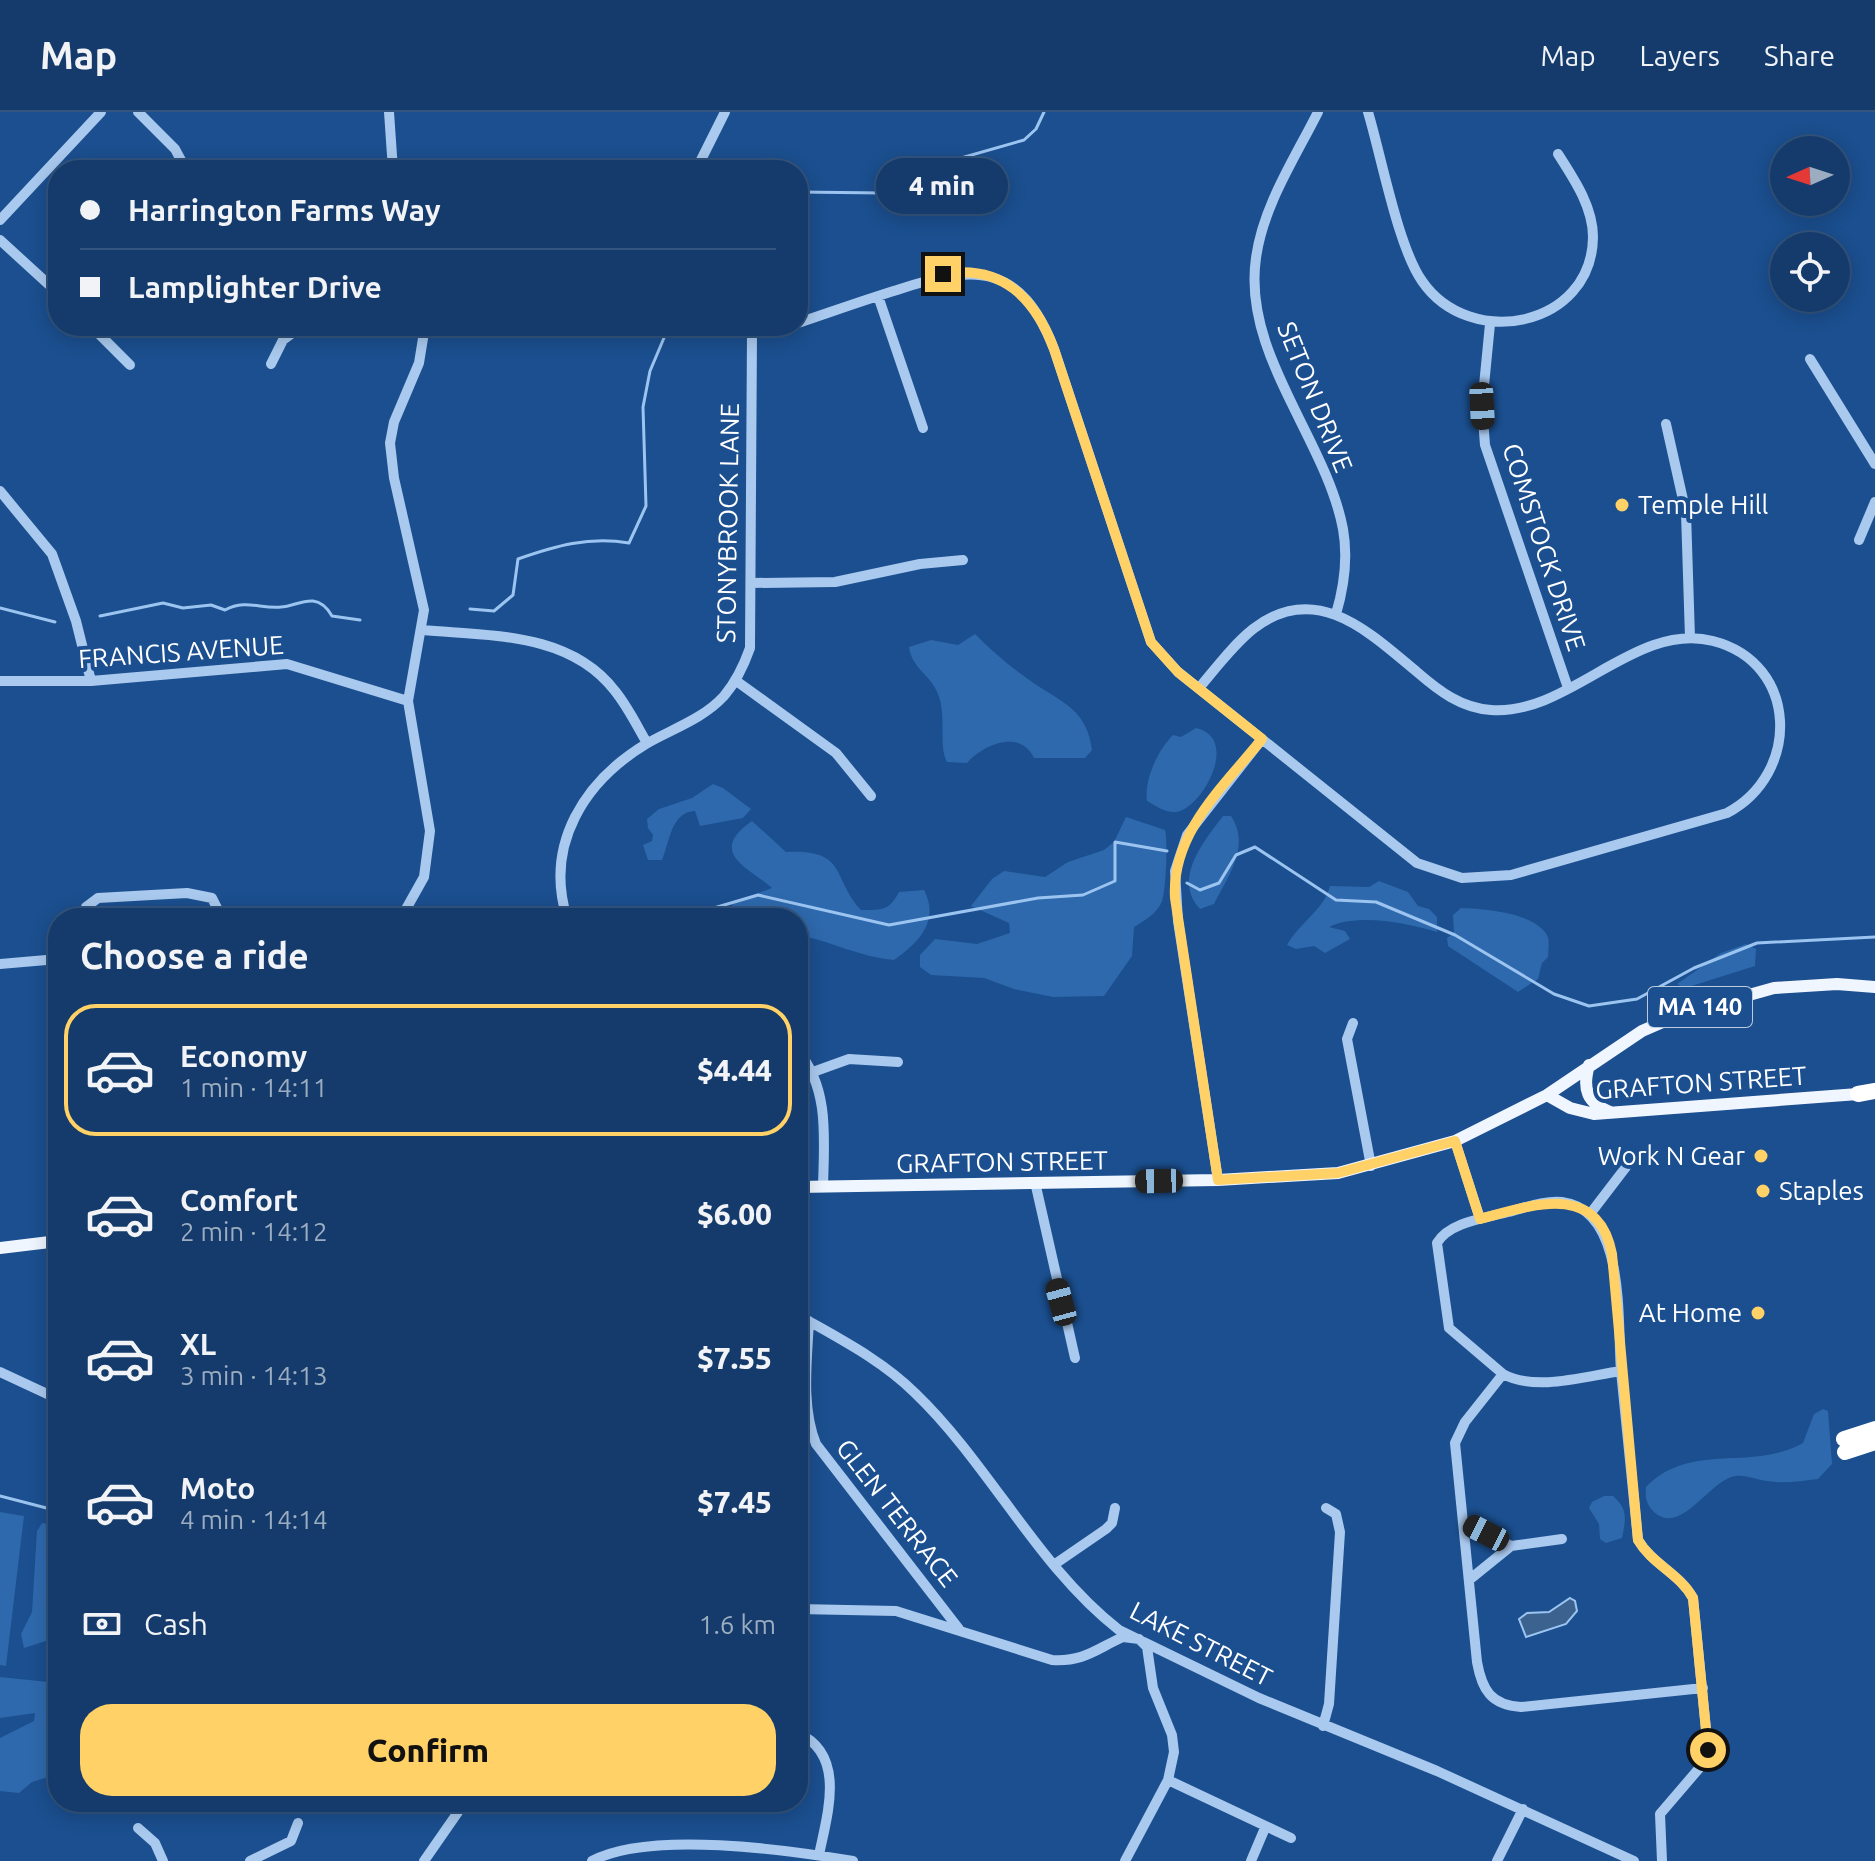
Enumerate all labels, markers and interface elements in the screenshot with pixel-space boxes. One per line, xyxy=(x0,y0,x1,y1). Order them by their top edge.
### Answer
text: Map xyxy=(40,34,117,76)
text: Map xyxy=(1540,40,1596,71)
text: Layers xyxy=(1640,40,1720,71)
text: Share xyxy=(1764,40,1835,71)
north arrow xyxy=(1770,136,1850,216)
map controls xyxy=(1770,136,1850,312)
callout: 4 min xyxy=(877,158,1009,214)
text: 4 min xyxy=(909,171,975,200)
text: Harrington Farms Way xyxy=(128,193,441,227)
button: locate xyxy=(1770,232,1850,312)
route end xyxy=(925,256,961,292)
text: Lamplighter Drive xyxy=(128,270,382,304)
street label: SETON DRIVE xyxy=(1272,318,1359,476)
car xyxy=(1469,381,1495,431)
street label: STONYBROOK LANE xyxy=(711,403,744,643)
street label: COMSTOCK DRIVE xyxy=(1497,440,1592,654)
place label: Temple Hill xyxy=(1638,490,1769,519)
marker: Temple Hill xyxy=(1613,496,1631,514)
street label: FRANCIS AVENUE xyxy=(77,630,285,673)
text: Choose a ride xyxy=(80,935,309,976)
road number: MA 140 xyxy=(1648,987,1752,1027)
icon: car xyxy=(84,1034,156,1106)
text: Economy xyxy=(180,1039,307,1073)
text: $4.44 xyxy=(697,1053,772,1087)
street label: GRAFTON STREET xyxy=(1594,1061,1808,1104)
text: 1 min · 14:11 xyxy=(180,1073,328,1102)
place label: Work N Gear xyxy=(1598,1141,1745,1170)
street label: GRAFTON STREET xyxy=(896,1145,1108,1178)
marker: Work N Gear xyxy=(1752,1147,1770,1165)
car xyxy=(1135,1169,1183,1193)
place label: Staples xyxy=(1779,1176,1864,1205)
icon: car xyxy=(84,1178,156,1250)
marker: Staples xyxy=(1754,1182,1772,1200)
text: Comfort xyxy=(180,1183,298,1217)
text: $6.00 xyxy=(697,1197,772,1231)
text: 2 min · 14:12 xyxy=(180,1217,328,1246)
car xyxy=(1043,1276,1079,1328)
place label: At Home xyxy=(1639,1298,1742,1327)
marker: At Home xyxy=(1749,1304,1767,1322)
icon: car xyxy=(84,1322,156,1394)
text: XL xyxy=(180,1327,216,1361)
text: $7.55 xyxy=(697,1341,772,1375)
text: 3 min · 14:13 xyxy=(180,1361,328,1390)
street label: GLEN TERRACE xyxy=(831,1433,964,1592)
icon: car xyxy=(84,1466,156,1538)
text: Moto xyxy=(180,1471,255,1505)
text: $7.45 xyxy=(697,1485,772,1519)
text: 4 min · 14:14 xyxy=(180,1505,328,1534)
car xyxy=(1459,1511,1513,1555)
street label: LAKE STREET xyxy=(1126,1595,1277,1692)
icon: cash xyxy=(80,1602,124,1646)
text: Cash xyxy=(144,1607,208,1641)
text: 1.6 km xyxy=(699,1610,776,1639)
button: Confirm xyxy=(80,1704,776,1796)
route start xyxy=(1690,1732,1726,1768)

